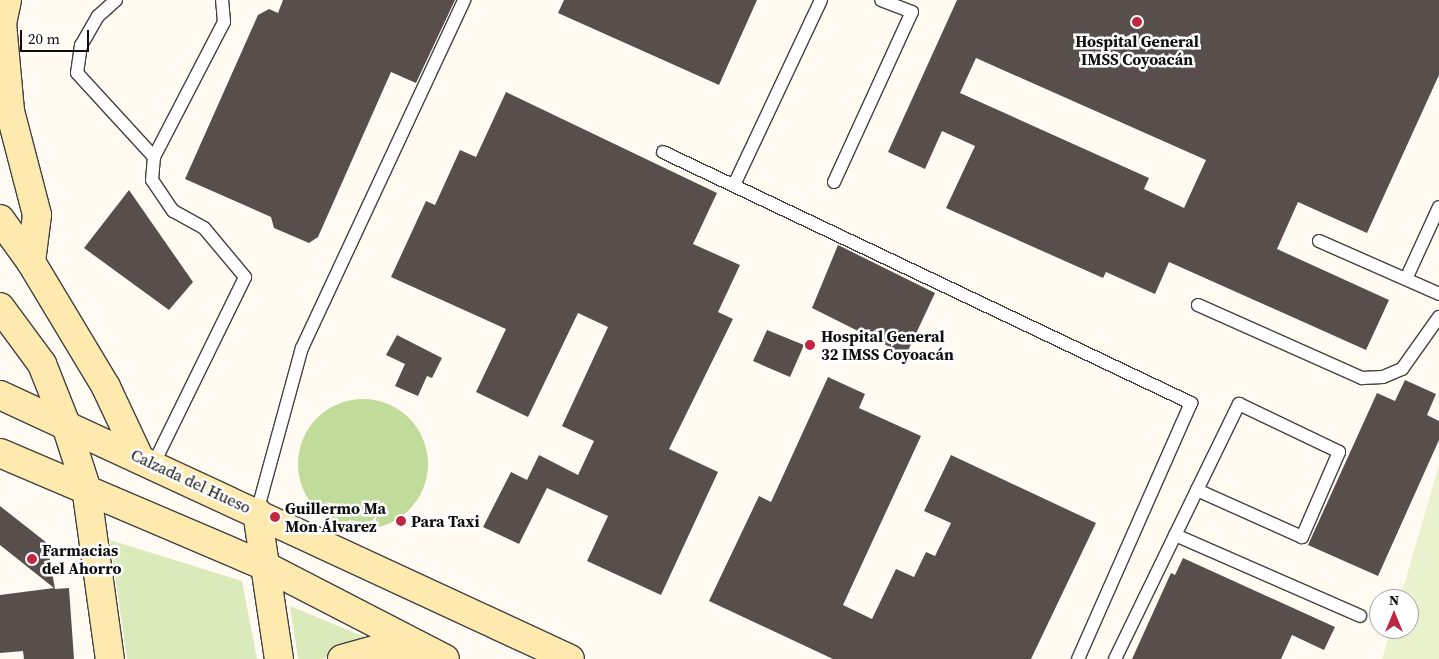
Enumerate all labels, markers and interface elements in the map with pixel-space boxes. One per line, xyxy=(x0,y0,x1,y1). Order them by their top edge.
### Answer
marker: Hospital General IMSS Coyoacán xyxy=(1130,15,1144,29)
scale bar xyxy=(22,20,91,52)
text: 20 m xyxy=(28,28,60,49)
place label: Hospital General IMSS Coyoacán xyxy=(1075,31,1199,69)
place label: Hospital General 32 IMSS Coyoacán xyxy=(821,326,954,364)
marker: Hospital General 32 IMSS Coyoacán xyxy=(803,338,817,352)
street label: Calzada del Hueso xyxy=(128,445,254,517)
place label: Guillermo Ma Mon Álvarez xyxy=(285,498,386,536)
marker: Guillermo Ma Mon Álvarez xyxy=(269,511,281,523)
place label: Para Taxi xyxy=(411,511,480,531)
marker: Para Taxi xyxy=(395,515,407,527)
place label: Farmacias del Ahorro xyxy=(42,540,122,578)
marker: Farmacias del Ahorro xyxy=(26,553,38,565)
north arrow xyxy=(1369,589,1419,639)
text: N xyxy=(1389,590,1399,610)

